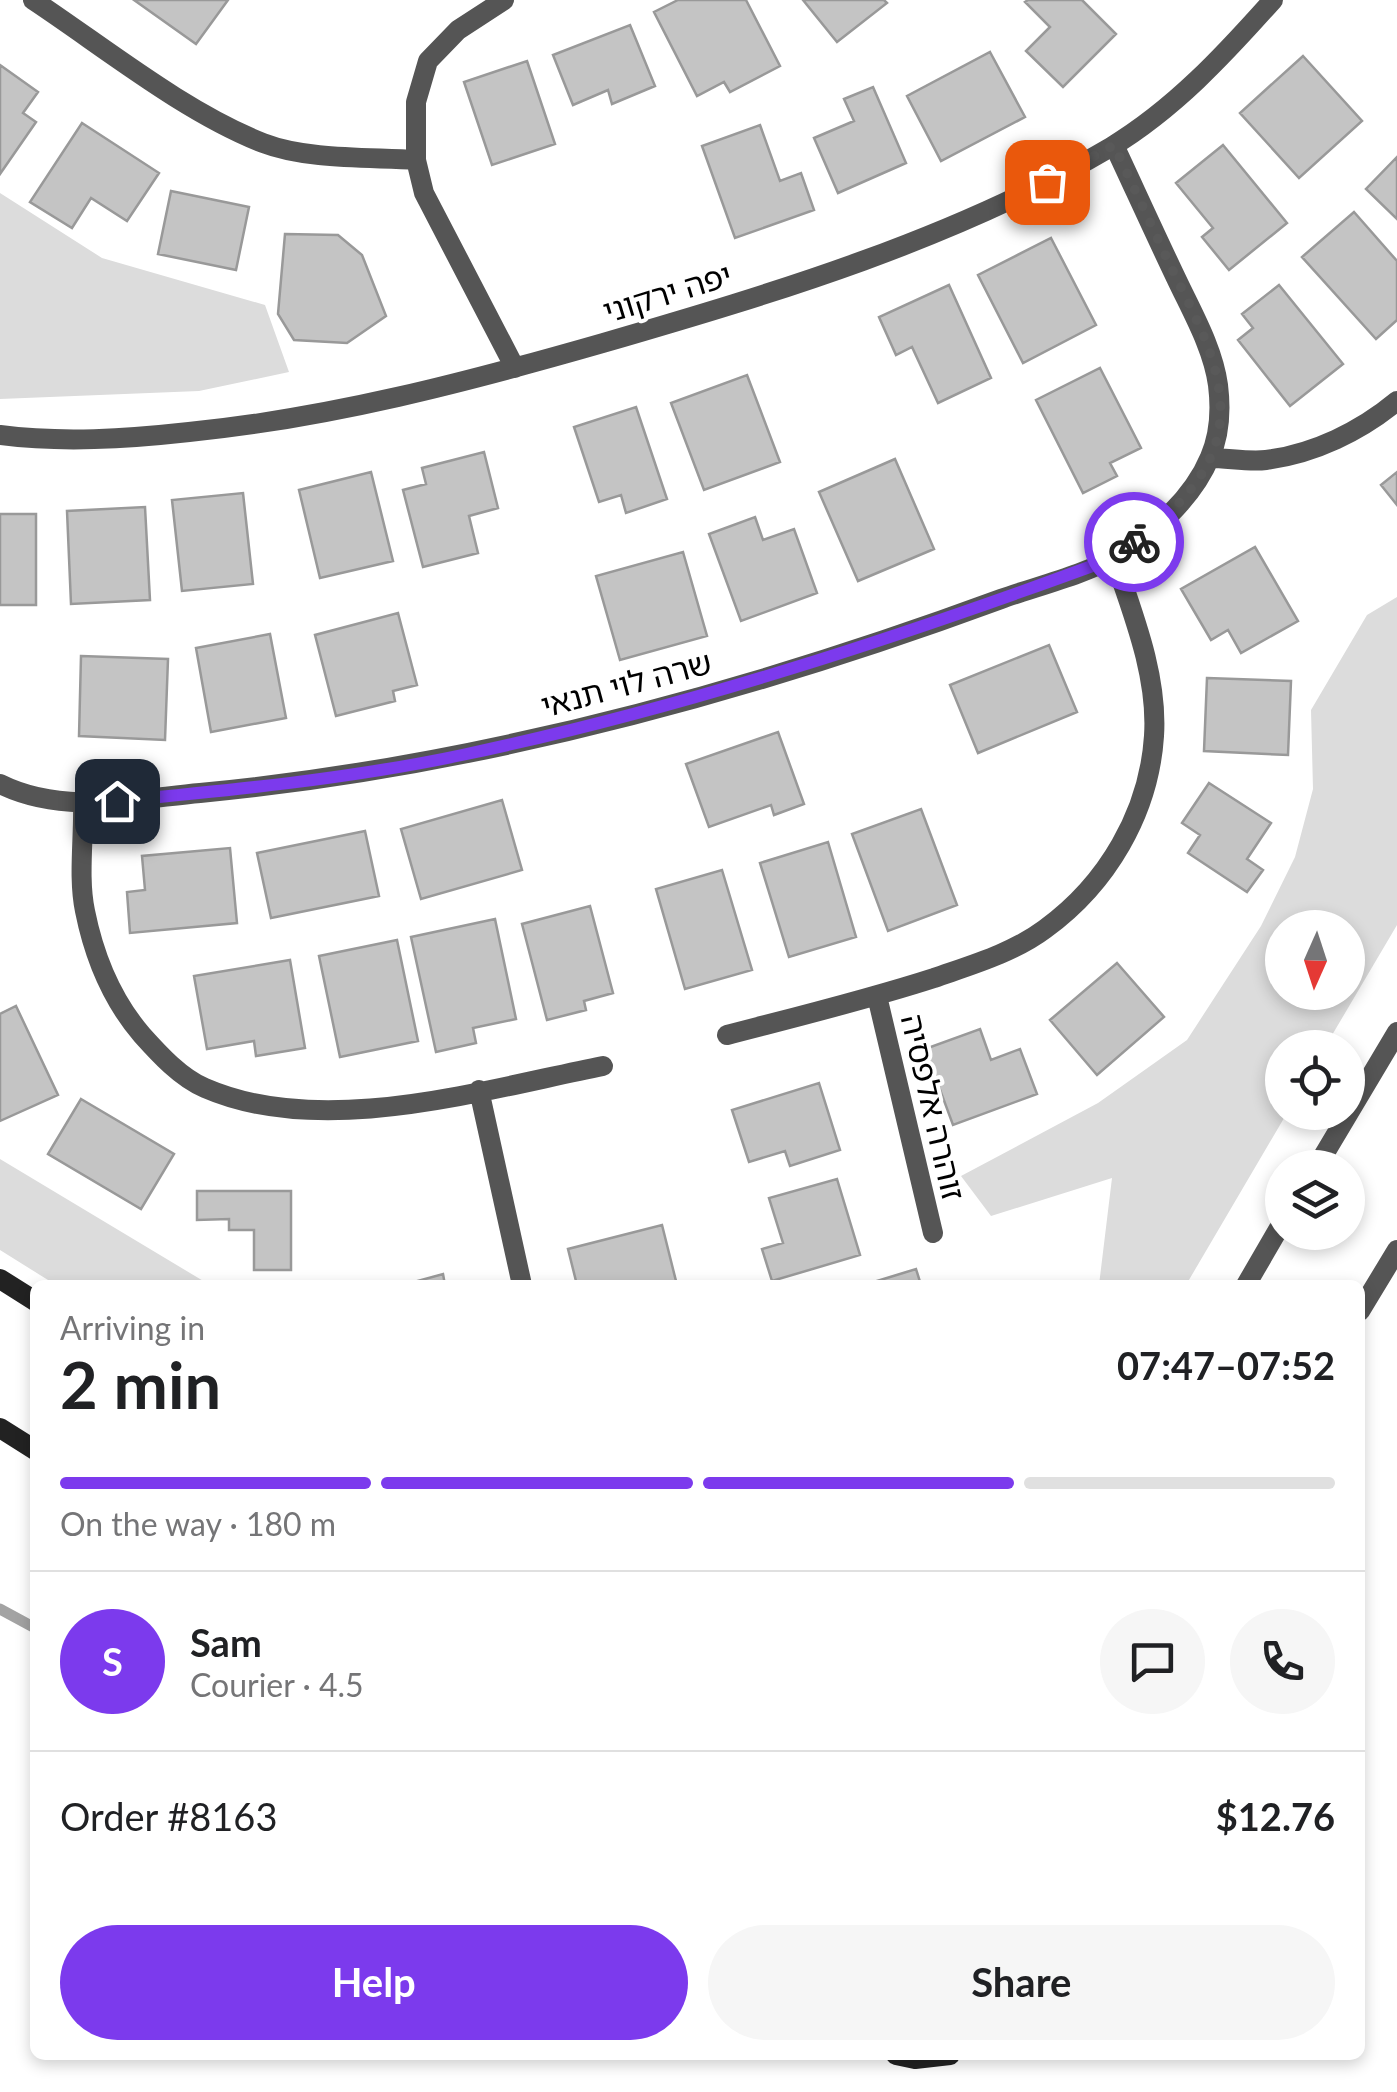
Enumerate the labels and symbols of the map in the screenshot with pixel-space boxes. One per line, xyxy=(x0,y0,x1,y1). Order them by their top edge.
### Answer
pin xyxy=(1005,140,1090,225)
street label: יפה ירקוני xyxy=(598,254,736,330)
courier xyxy=(1084,492,1184,592)
street label: שרה לוי תנאי xyxy=(536,641,716,725)
pin xyxy=(75,759,160,844)
north arrow xyxy=(1265,910,1365,1010)
street label: זוהרה אלפסיה xyxy=(894,1010,974,1204)

